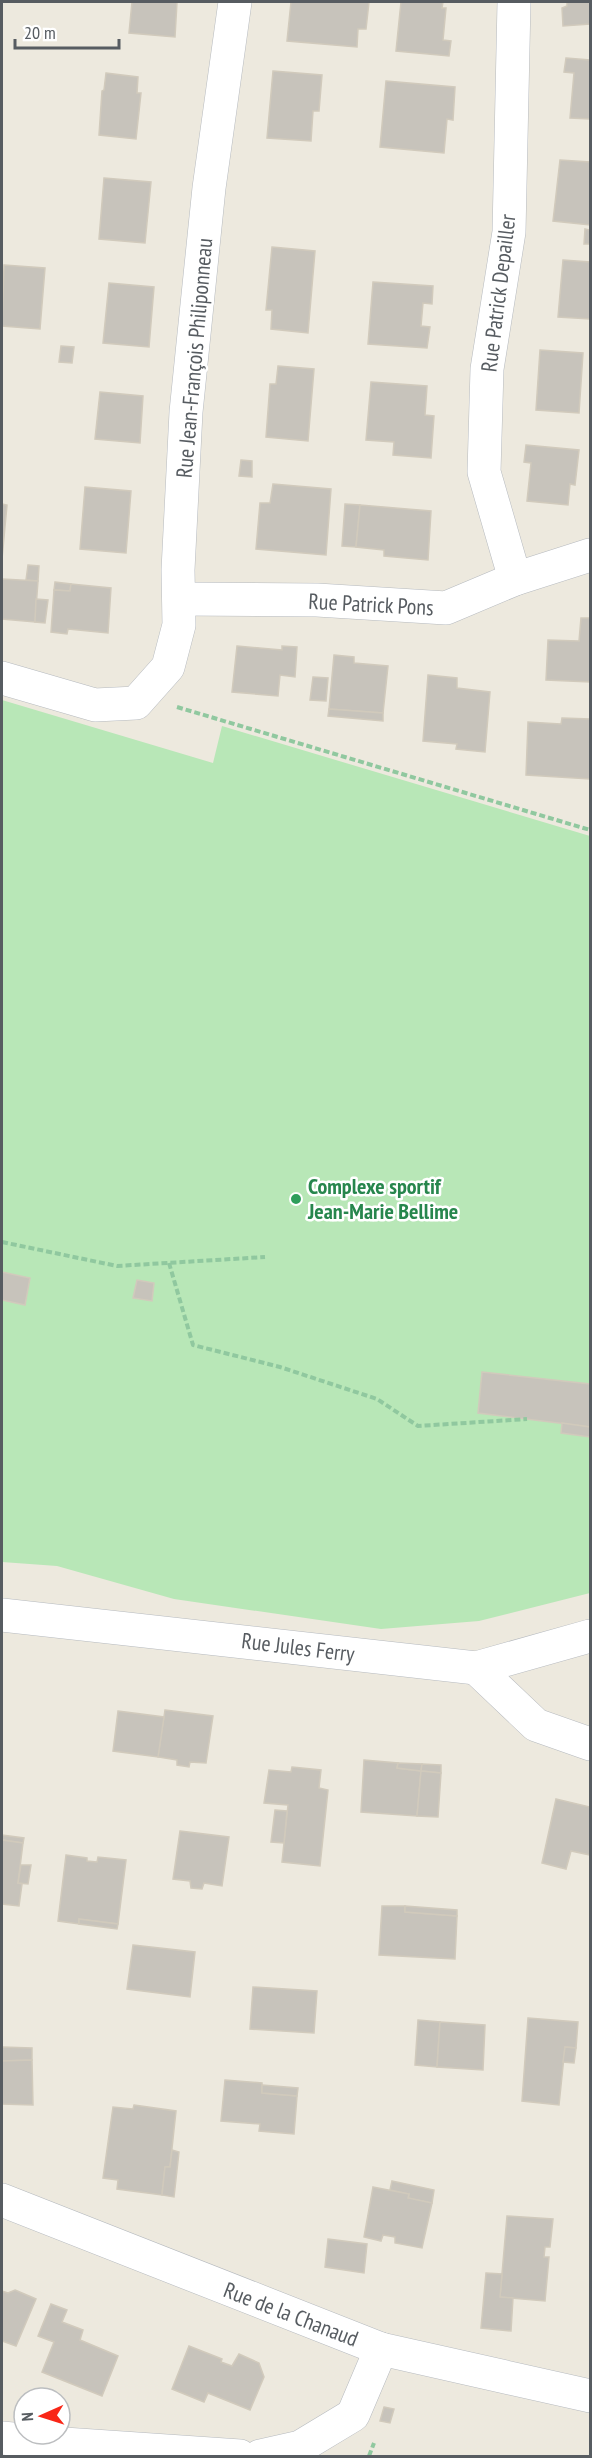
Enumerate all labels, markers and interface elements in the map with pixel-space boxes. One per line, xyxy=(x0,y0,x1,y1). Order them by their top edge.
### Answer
scale bar xyxy=(15,12,118,50)
text: 20 m xyxy=(24,21,56,44)
street label: Rue Patrick Depailler xyxy=(474,213,522,373)
street label: Rue Jean-François Philiponneau xyxy=(170,237,218,479)
street label: Rue Patrick Pons xyxy=(308,587,434,621)
place label: Complexe sportif Jean-Marie Bellime xyxy=(307,1172,458,1225)
marker: Complexe sportif Jean-Marie Bellime xyxy=(289,1192,303,1206)
street label: Rue Jules Ferry xyxy=(240,1626,357,1668)
street label: Rue de la Chanaud xyxy=(220,2276,362,2352)
north arrow xyxy=(12,2386,72,2446)
text: N xyxy=(17,2412,37,2422)

